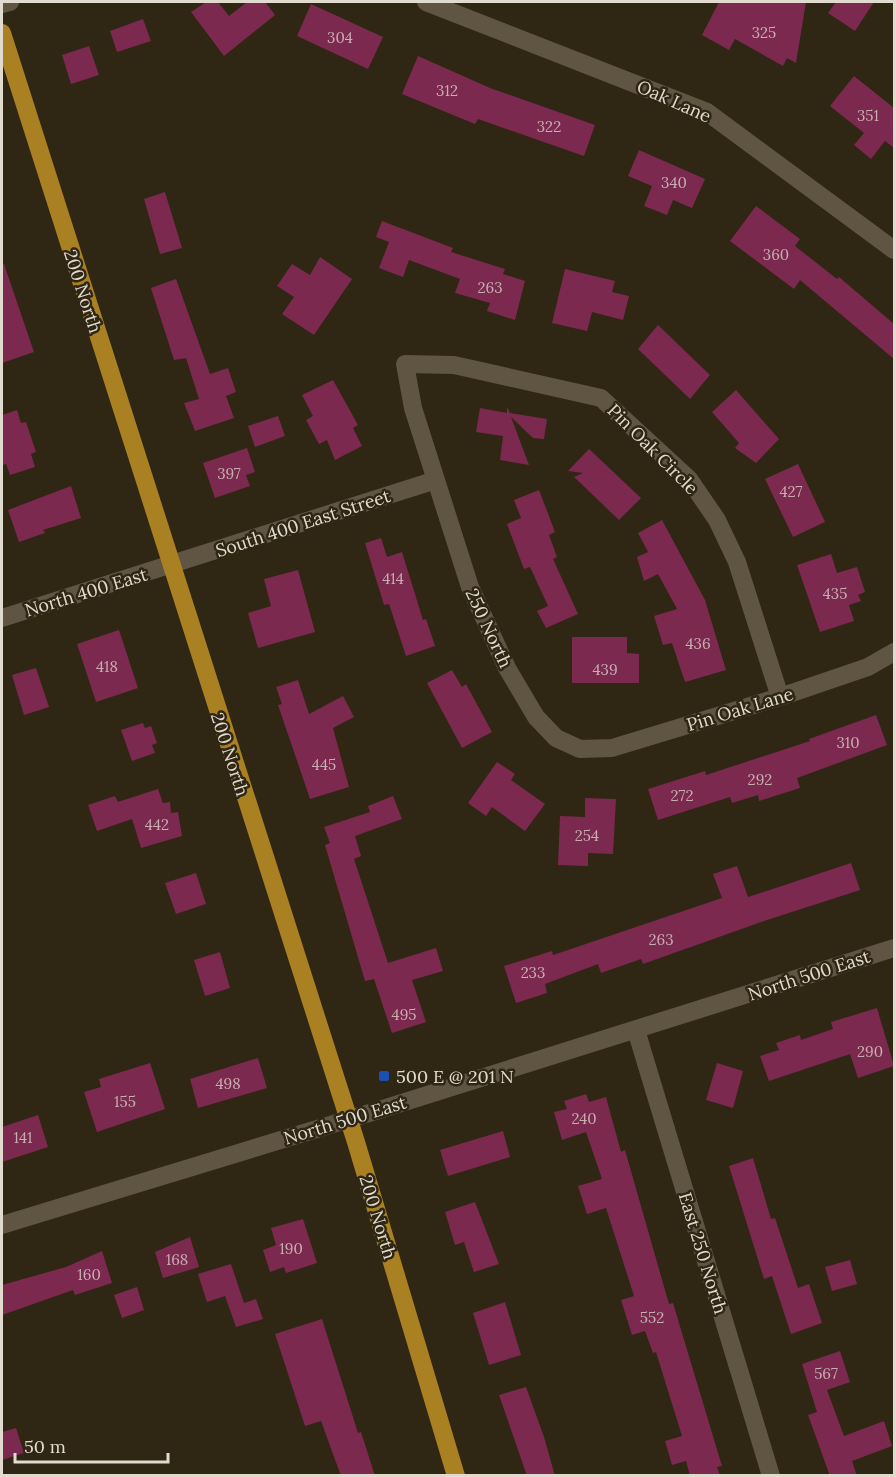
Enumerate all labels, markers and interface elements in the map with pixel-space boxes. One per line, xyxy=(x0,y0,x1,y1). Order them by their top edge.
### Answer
house number: 325 xyxy=(752,23,776,42)
house number: 304 xyxy=(327,28,353,47)
street label: Oak Lane xyxy=(633,74,715,128)
house number: 312 xyxy=(436,81,458,100)
house number: 351 xyxy=(857,106,879,125)
house number: 322 xyxy=(537,117,561,136)
house number: 340 xyxy=(661,173,687,192)
house number: 360 xyxy=(763,245,789,264)
street label: 200 North xyxy=(59,246,107,336)
house number: 263 xyxy=(477,278,503,297)
street label: Pin Oak Circle xyxy=(603,399,703,499)
house number: 397 xyxy=(217,464,241,483)
house number: 427 xyxy=(779,482,803,501)
street label: South 400 East Street xyxy=(213,484,393,562)
street label: North 400 East xyxy=(22,562,150,622)
house number: 414 xyxy=(382,569,404,588)
house number: 435 xyxy=(823,584,847,603)
street label: 250 North xyxy=(461,585,518,672)
house number: 436 xyxy=(685,634,711,653)
house number: 418 xyxy=(96,657,118,676)
house number: 439 xyxy=(592,660,618,679)
street label: Pin Oak Lane xyxy=(684,682,796,736)
street label: 200 North xyxy=(206,709,254,799)
house number: 310 xyxy=(836,733,860,752)
house number: 445 xyxy=(312,755,336,774)
house number: 292 xyxy=(748,770,772,789)
house number: 272 xyxy=(670,786,694,805)
house number: 442 xyxy=(145,815,169,834)
house number: 254 xyxy=(575,826,599,845)
house number: 263 xyxy=(648,930,674,949)
street label: North 500 East xyxy=(745,944,873,1006)
house number: 233 xyxy=(521,963,545,982)
house number: 495 xyxy=(392,1005,416,1024)
house number: 290 xyxy=(857,1042,883,1061)
place label: 500 E @ 201 N xyxy=(396,1065,514,1088)
marker: 500 E @ 201 N xyxy=(377,1069,391,1083)
house number: 498 xyxy=(215,1074,241,1093)
street label: North 500 East xyxy=(281,1090,409,1150)
house number: 155 xyxy=(114,1092,136,1111)
house number: 240 xyxy=(571,1109,597,1128)
house number: 141 xyxy=(13,1128,33,1147)
street label: 200 North xyxy=(354,1172,402,1262)
street label: East 250 North xyxy=(674,1190,732,1317)
house number: 190 xyxy=(279,1239,303,1258)
house number: 168 xyxy=(166,1250,188,1269)
house number: 160 xyxy=(77,1265,101,1284)
house number: 552 xyxy=(640,1308,664,1327)
house number: 567 xyxy=(814,1364,838,1383)
scale bar xyxy=(15,1426,168,1464)
text: 50 m xyxy=(24,1435,66,1458)

